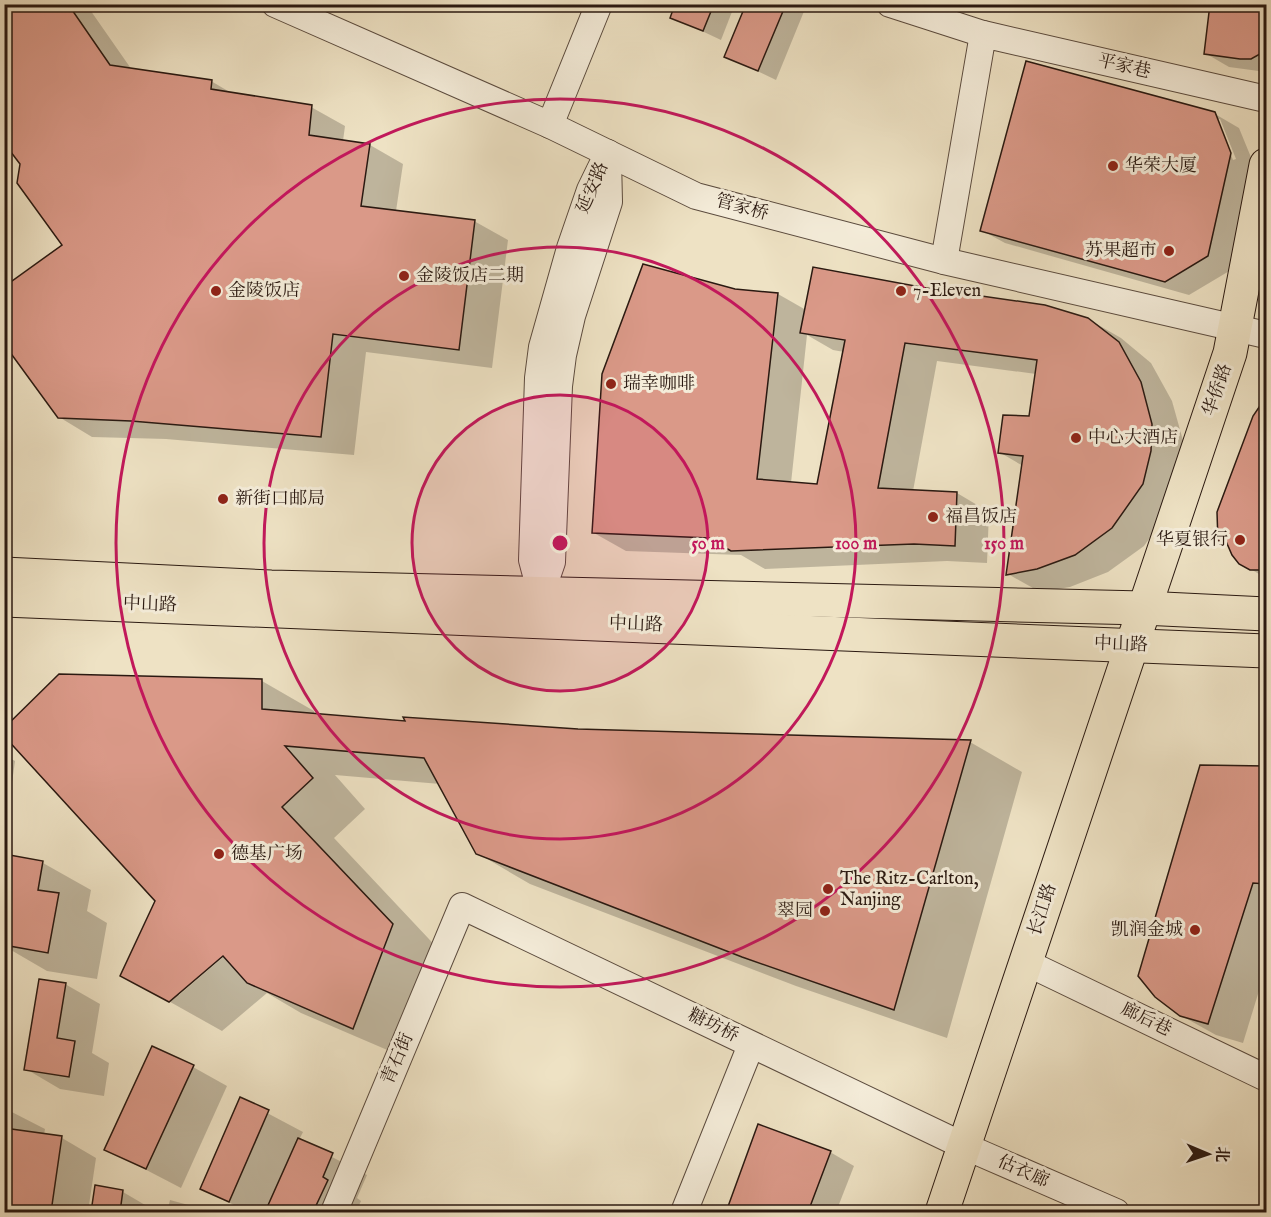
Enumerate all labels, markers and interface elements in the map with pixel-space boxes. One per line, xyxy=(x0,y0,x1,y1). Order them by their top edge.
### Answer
street label: 平家巷 xyxy=(1095,50,1153,84)
place label: 华荣大厦 xyxy=(1125,155,1197,178)
street label: 延安路 xyxy=(572,159,614,217)
marker: 华荣大厦 xyxy=(1106,159,1120,173)
street label: 管家桥 xyxy=(713,190,771,226)
place label: 苏果超市 xyxy=(1085,240,1157,263)
marker: 苏果超市 xyxy=(1162,244,1176,258)
place label: 金陵饭店二期 xyxy=(416,265,524,288)
marker: 金陵饭店二期 xyxy=(397,269,411,283)
place label: 金陵饭店 xyxy=(228,280,300,303)
place label: 7-Eleven xyxy=(913,280,982,303)
marker: 金陵饭店 xyxy=(209,284,223,298)
marker: 7-Eleven xyxy=(894,284,908,298)
street label: 华侨路 xyxy=(1198,361,1238,419)
place label: 瑞幸咖啡 xyxy=(623,373,695,396)
marker: 瑞幸咖啡 xyxy=(604,377,618,391)
place label: 中心大酒店 xyxy=(1088,427,1178,450)
marker: 中心大酒店 xyxy=(1069,431,1083,445)
place label: 新街口邮局 xyxy=(235,488,325,511)
marker: 新街口邮局 xyxy=(216,492,230,506)
place label: 福昌饭店 xyxy=(945,506,1017,529)
marker: 福昌饭店 xyxy=(926,510,940,524)
place label: 华夏银行 xyxy=(1156,529,1228,552)
centre of rings xyxy=(550,533,570,553)
text: 50 m xyxy=(691,533,725,556)
text: 100 m xyxy=(835,533,877,556)
text: 150 m xyxy=(984,533,1024,556)
marker: 华夏银行 xyxy=(1233,533,1247,547)
street label: 中山路 xyxy=(123,593,177,617)
street label: 中山路 xyxy=(609,613,663,637)
street label: 中山路 xyxy=(1094,633,1148,657)
place label: 德基广场 xyxy=(231,843,303,866)
marker: 德基广场 xyxy=(212,847,226,861)
place label: The Ritz-Carlton, Nanjing xyxy=(840,868,979,912)
street label: 长江路 xyxy=(1024,881,1062,939)
marker: The Ritz-Carlton, Nanjing xyxy=(821,882,835,896)
place label: 翠园 xyxy=(777,900,813,923)
marker: 翠园 xyxy=(818,904,832,918)
place label: 凯润金城 xyxy=(1111,919,1183,942)
marker: 凯润金城 xyxy=(1188,923,1202,937)
street label: 廊后巷 xyxy=(1117,998,1175,1042)
street label: 糖坊桥 xyxy=(684,1004,742,1048)
street label: 青石街 xyxy=(377,1030,419,1088)
north arrow xyxy=(1178,1124,1238,1184)
text: 北 xyxy=(1211,1146,1231,1163)
street label: 估衣廊 xyxy=(994,1151,1052,1193)

